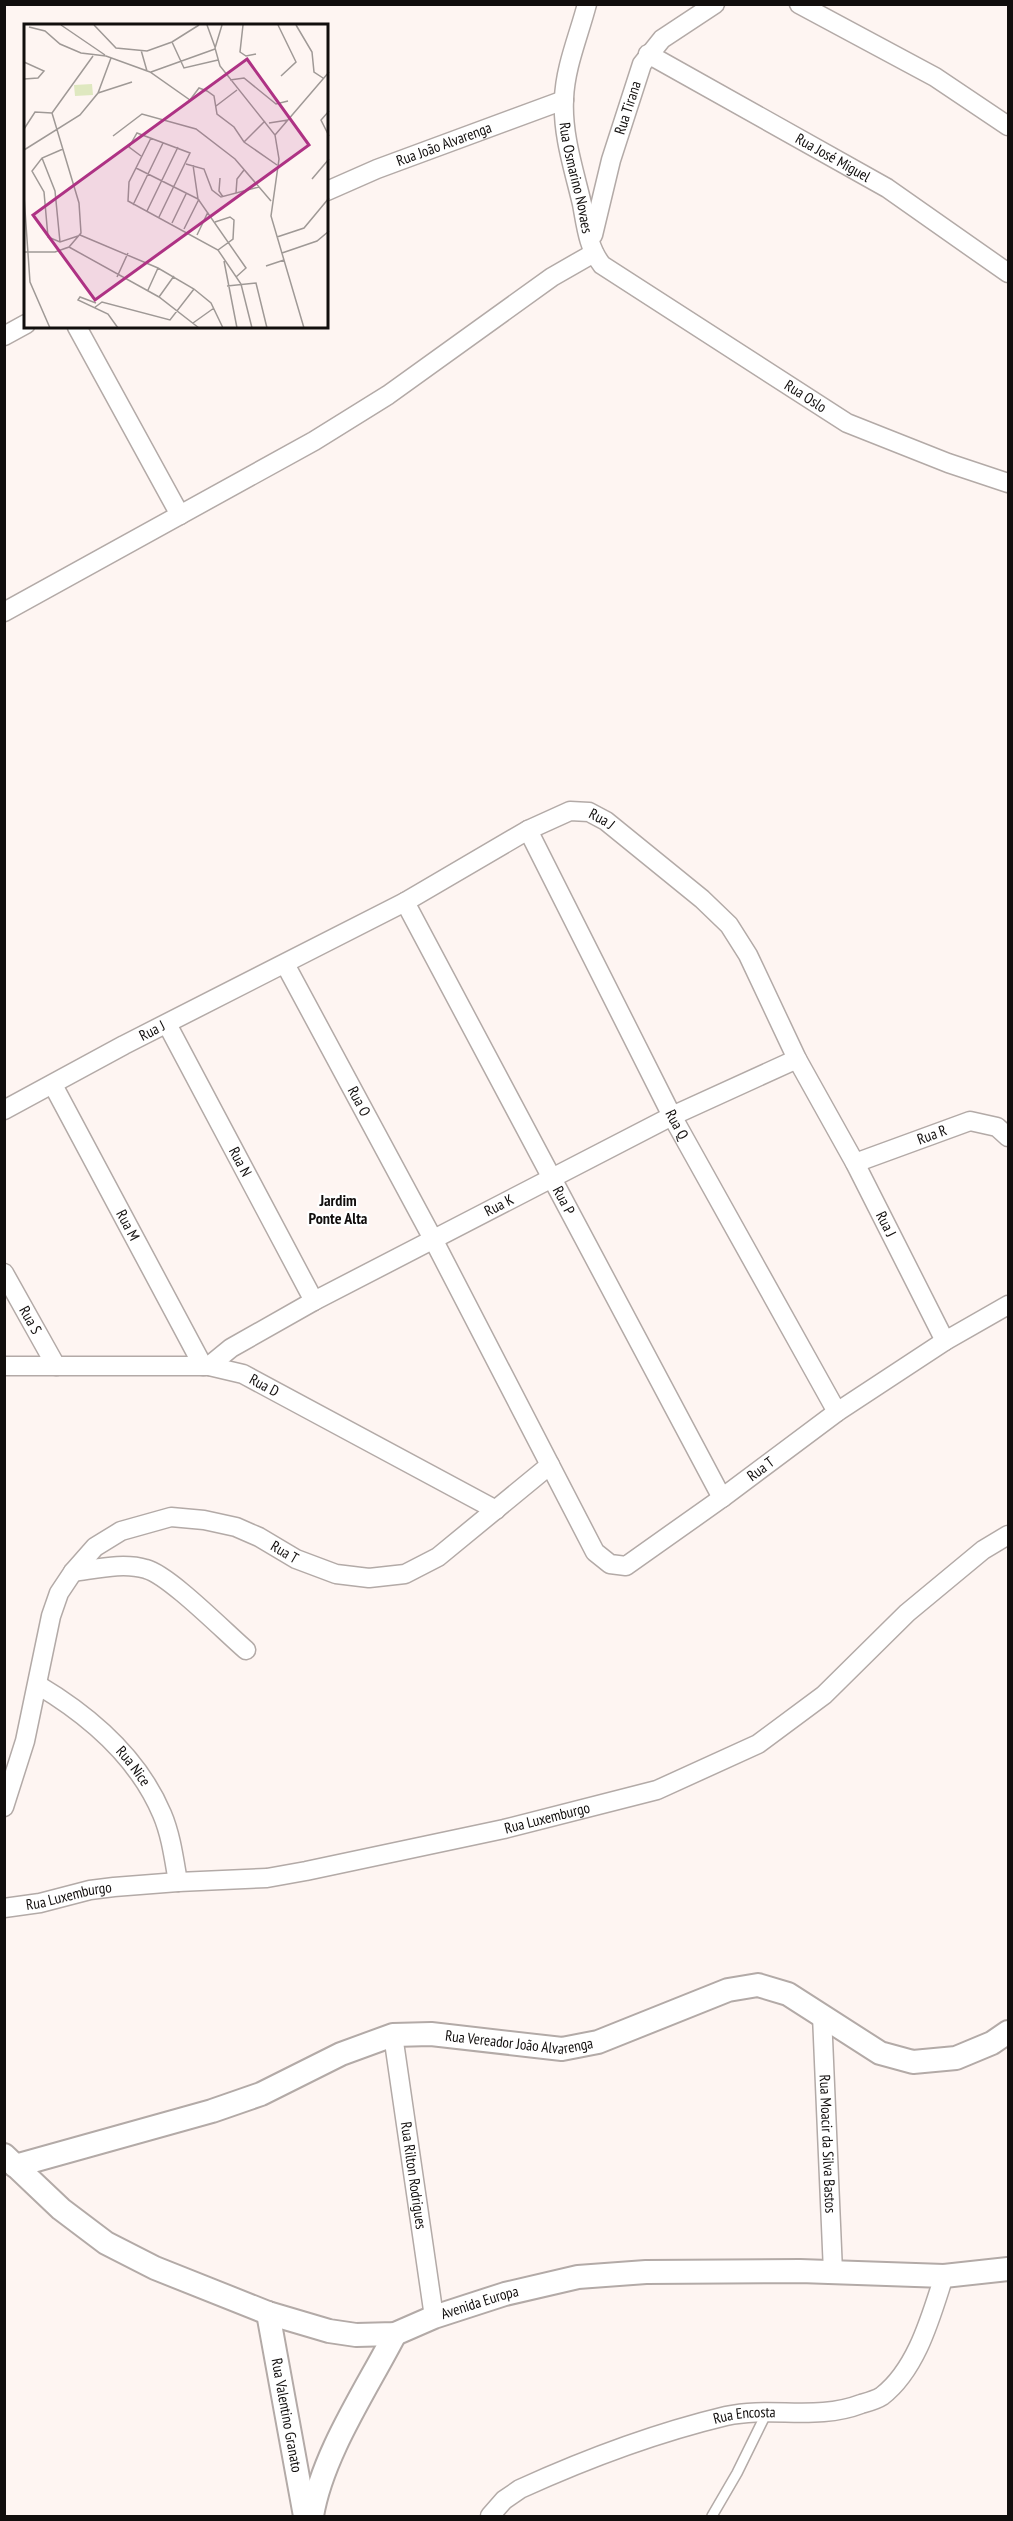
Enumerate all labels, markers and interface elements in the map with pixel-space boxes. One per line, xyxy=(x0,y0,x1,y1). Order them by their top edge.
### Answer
inset map xyxy=(24,24,328,328)
street label: Rua Tirana xyxy=(610,78,645,137)
street label: Rua João Alvarenga xyxy=(394,118,494,170)
street label: Rua Osmarino Novaes xyxy=(556,121,597,235)
street label: Rua José Miguel xyxy=(792,129,874,186)
street label: Rua Oslo xyxy=(781,375,830,416)
street label: Rua J xyxy=(586,804,619,833)
street label: Rua J xyxy=(136,1016,168,1045)
street label: Rua O xyxy=(344,1083,375,1119)
street label: Rua Q xyxy=(661,1106,693,1143)
street label: Rua R xyxy=(914,1120,949,1148)
street label: Rua N xyxy=(225,1143,256,1180)
street label: Rua P xyxy=(549,1183,580,1218)
street label: Rua K xyxy=(481,1189,517,1220)
district label: Jardim Ponte Alta xyxy=(309,1190,368,1228)
street label: Rua M xyxy=(112,1206,144,1244)
street label: Rua J xyxy=(872,1208,901,1240)
street label: Rua S xyxy=(15,1302,46,1337)
street label: Rua D xyxy=(246,1369,283,1401)
street label: Rua T xyxy=(743,1452,778,1485)
street label: Rua T xyxy=(267,1536,302,1568)
street label: Rua Nice xyxy=(112,1742,155,1789)
street label: Rua Luxemburgo xyxy=(502,1798,592,1838)
street label: Rua Luxemburgo xyxy=(25,1877,113,1914)
street label: Rua Vereador João Alvarenga xyxy=(444,2026,595,2058)
street label: Rua Moacir da Silva Bastos xyxy=(816,2074,840,2213)
street label: Rua Rilton Rodrigues xyxy=(397,2120,431,2230)
street label: Avenida Europa xyxy=(438,2281,520,2323)
street label: Rua Valentino Granato xyxy=(267,2357,307,2474)
street label: Rua Encosta xyxy=(711,2402,776,2428)

